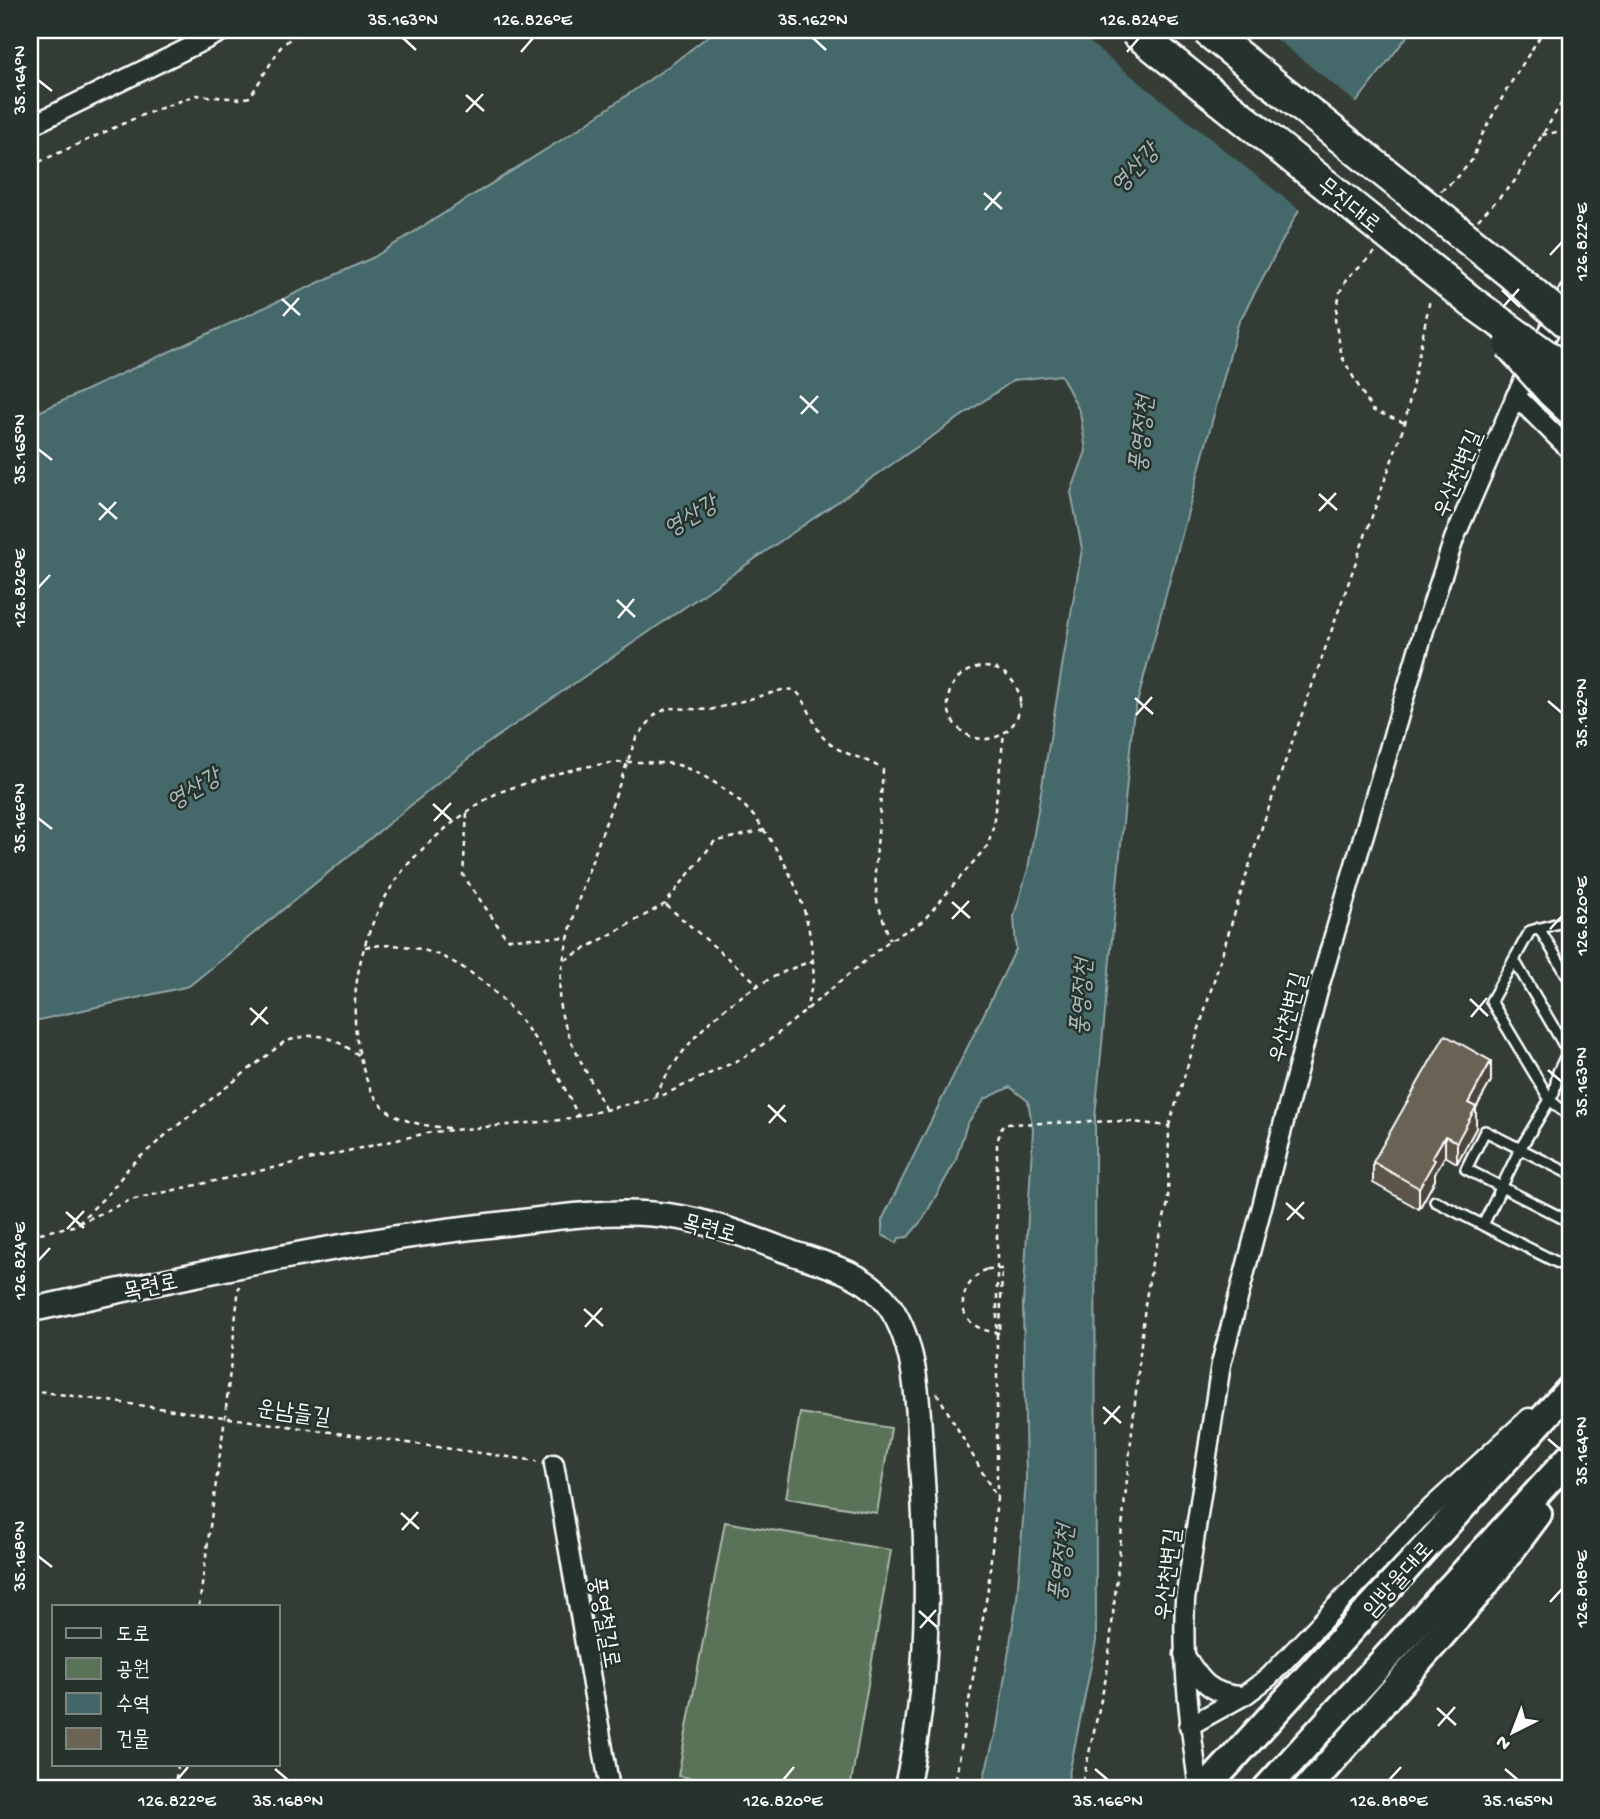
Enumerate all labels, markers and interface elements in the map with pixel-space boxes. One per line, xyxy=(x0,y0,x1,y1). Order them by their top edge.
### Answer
text: 35.163°N xyxy=(367,11,438,32)
text: 126.826°E xyxy=(493,11,573,32)
text: 35.162°N xyxy=(777,11,848,32)
text: 126.824°E xyxy=(1099,11,1178,32)
text: 35.164°N xyxy=(11,45,32,116)
water label: 영산강 xyxy=(1106,136,1169,200)
street label: 무진대로 xyxy=(1311,173,1385,241)
text: 126.822°E xyxy=(1573,202,1594,282)
water label: 풍영정천 xyxy=(1125,392,1162,474)
text: 35.165°N xyxy=(11,414,32,485)
street label: 우산천변길 xyxy=(1429,426,1490,522)
water label: 영산강 xyxy=(659,490,726,545)
text: 126.826°E xyxy=(11,548,32,628)
text: 35.162°N xyxy=(1573,678,1594,749)
water label: 영산강 xyxy=(162,763,229,818)
text: 35.166°N xyxy=(11,783,32,854)
text: 126.820°E xyxy=(1573,876,1594,957)
water label: 풍영정천 xyxy=(1066,955,1101,1037)
street label: 우산천변길 xyxy=(1264,970,1314,1066)
text: 35.163°N xyxy=(1573,1047,1594,1118)
street label: 목련로 xyxy=(679,1210,739,1251)
text: 126.824°E xyxy=(11,1222,32,1301)
street label: 목련로 xyxy=(121,1269,181,1307)
street label: 운남들길 xyxy=(255,1396,332,1433)
text: 35.164°N xyxy=(1573,1416,1594,1487)
text: 35.168°N xyxy=(11,1521,32,1592)
water label: 풍영정천 xyxy=(1044,1521,1083,1604)
street label: 우산천변길 xyxy=(1150,1527,1189,1622)
street label: 임방울대로 xyxy=(1359,1537,1441,1624)
text: 126.818°E xyxy=(1573,1550,1594,1629)
street label: 풍영철길로 xyxy=(581,1575,624,1671)
legend xyxy=(52,1605,280,1766)
text: 도로 xyxy=(116,1624,150,1649)
text: 공원 xyxy=(116,1659,150,1684)
text: 수역 xyxy=(116,1694,150,1719)
north arrow xyxy=(1478,1696,1548,1766)
text: 건물 xyxy=(116,1729,150,1754)
text: N xyxy=(1492,1729,1516,1755)
text: 126.822°E xyxy=(137,1792,217,1813)
text: 35.168°N xyxy=(252,1792,323,1813)
text: 126.820°E xyxy=(742,1792,823,1813)
text: 35.166°N xyxy=(1072,1792,1143,1813)
text: 126.818°E xyxy=(1349,1792,1428,1813)
text: 35.165°N xyxy=(1482,1792,1553,1813)

